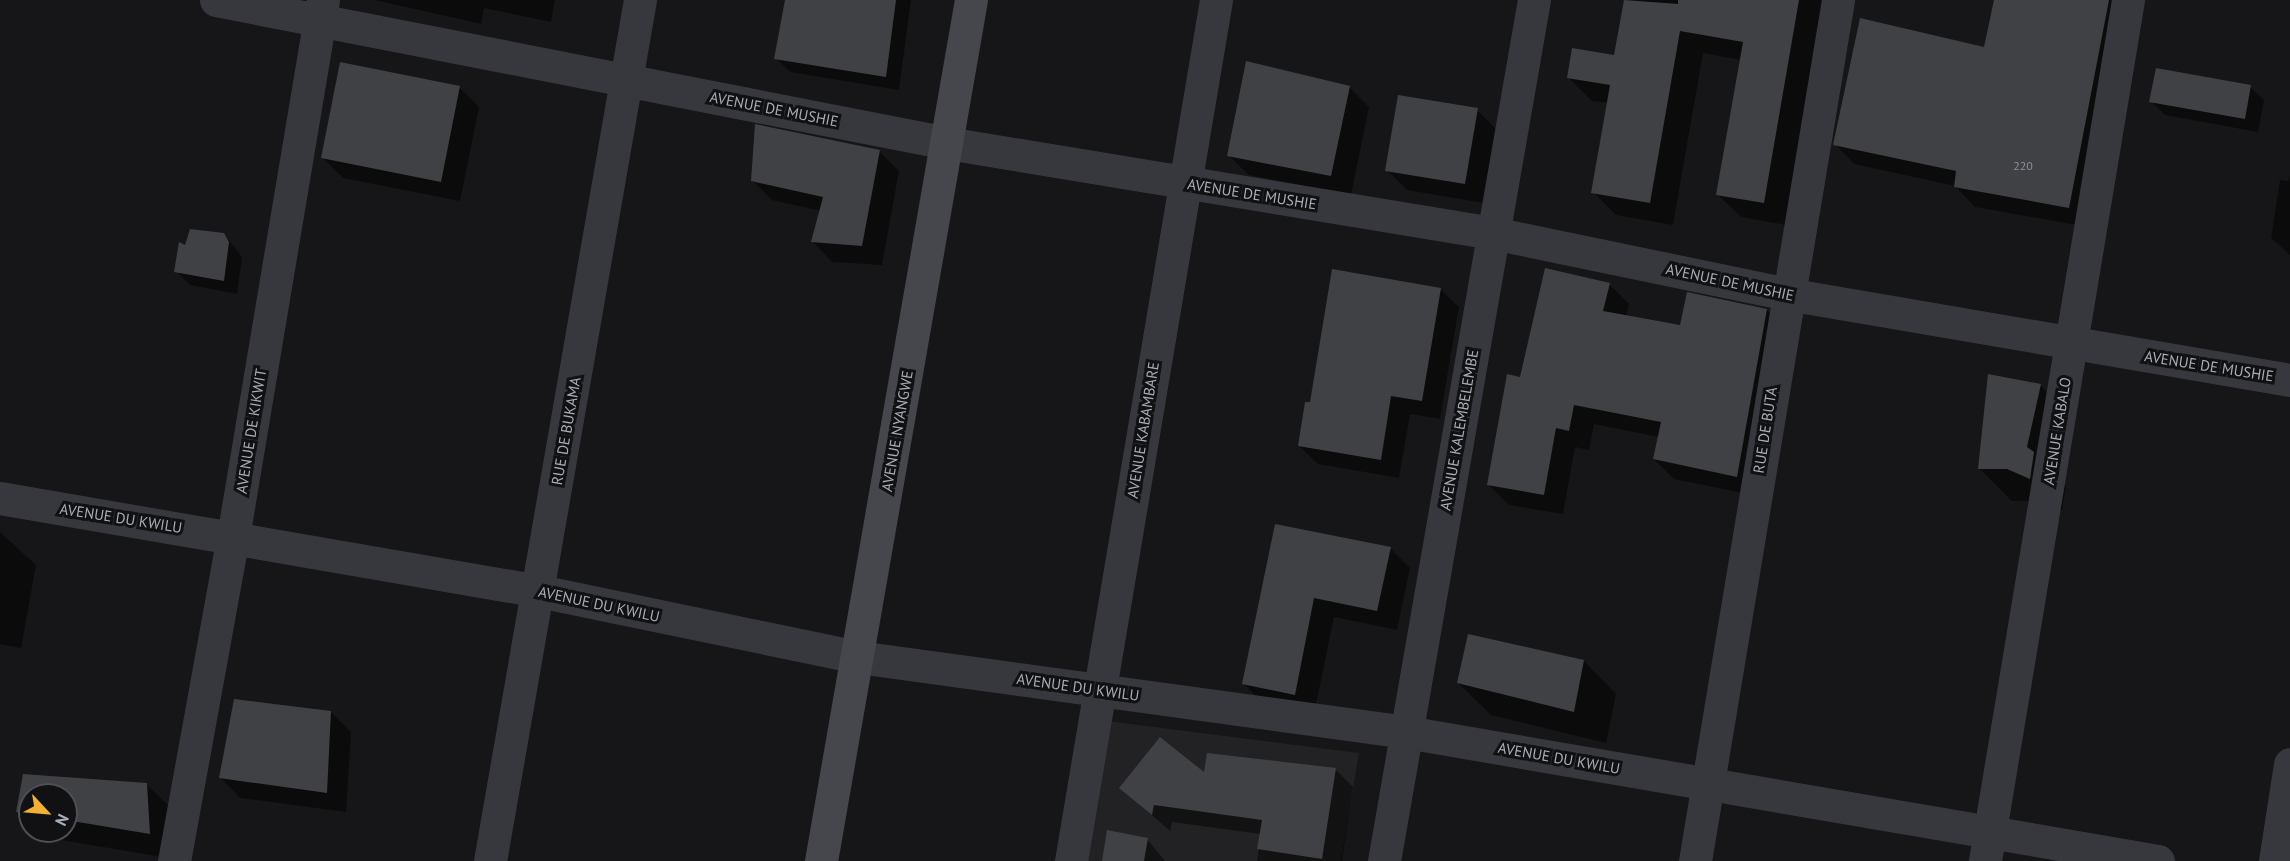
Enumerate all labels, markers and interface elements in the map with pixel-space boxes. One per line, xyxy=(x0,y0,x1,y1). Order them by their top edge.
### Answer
street label: AVENUE DE MUSHIE xyxy=(708,88,840,130)
house number: 220 xyxy=(2013,159,2033,173)
street label: AVENUE DE MUSHIE xyxy=(1186,175,1318,213)
street label: AVENUE DE MUSHIE xyxy=(1664,260,1796,304)
street label: AVENUE DE MUSHIE xyxy=(2143,347,2275,385)
street label: AVENUE KALEMBELEMBE xyxy=(1436,348,1482,512)
street label: AVENUE KABAMBARE xyxy=(1123,360,1163,500)
street label: AVENUE DE KIKWIT xyxy=(232,367,270,495)
street label: AVENUE NYANGWE xyxy=(877,369,917,493)
street label: RUE DE BUKAMA xyxy=(548,376,584,486)
street label: AVENUE KABALO xyxy=(2040,376,2074,486)
street label: RUE DE BUTA xyxy=(1749,386,1781,474)
street label: AVENUE DU KWILU xyxy=(59,499,183,537)
street label: AVENUE DU KWILU xyxy=(537,582,661,626)
street label: AVENUE DU KWILU xyxy=(1016,669,1140,705)
street label: AVENUE DU KWILU xyxy=(1497,738,1621,778)
north arrow xyxy=(18,783,78,843)
text: N xyxy=(51,811,74,829)

